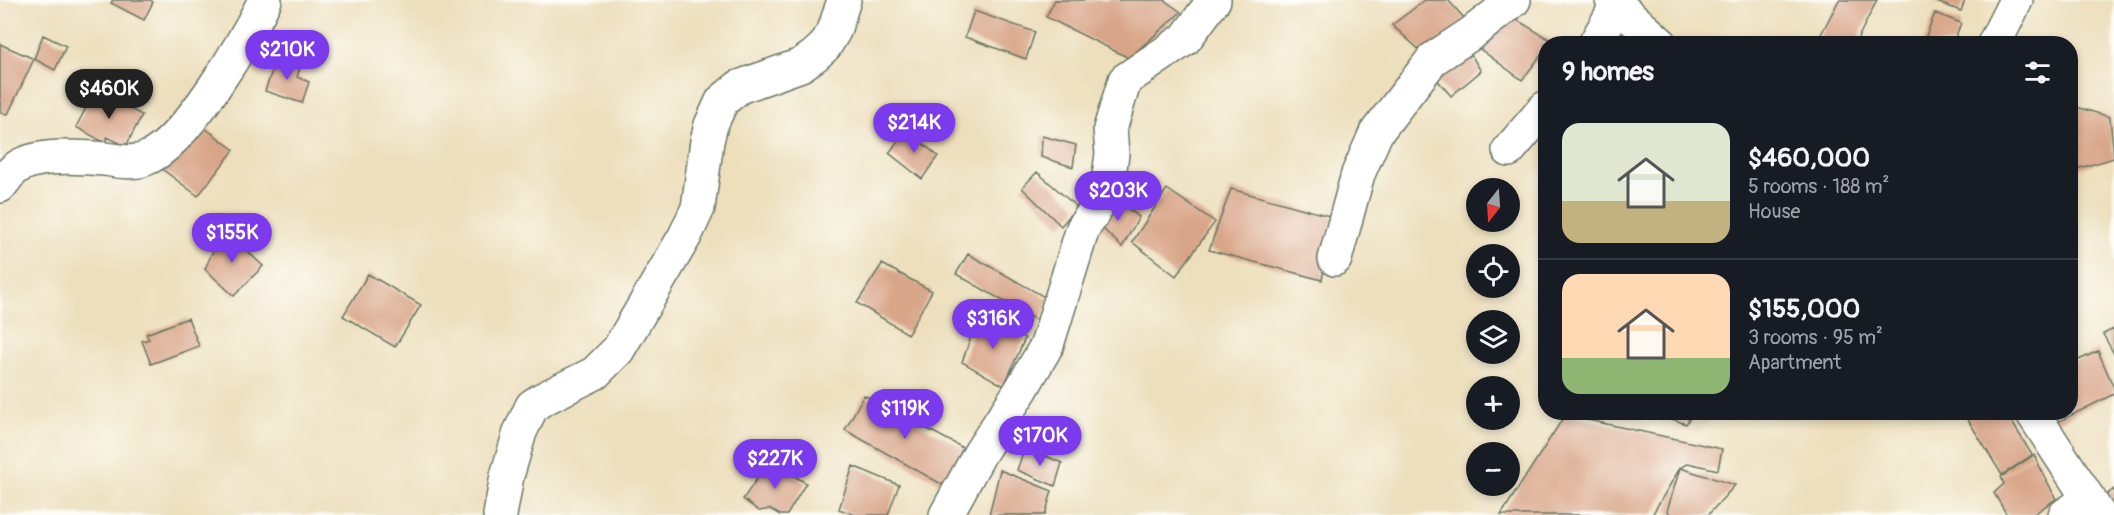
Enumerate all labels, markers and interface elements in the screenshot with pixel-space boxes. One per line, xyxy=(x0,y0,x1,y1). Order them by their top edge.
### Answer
pin: $210K xyxy=(245,30,329,81)
text: $210K xyxy=(259,37,315,62)
text: 9 homes xyxy=(1562,56,1654,88)
icon: filters xyxy=(2021,56,2054,89)
pin: $460K xyxy=(67,69,151,120)
text: $460K xyxy=(79,76,139,101)
pin: $214K xyxy=(872,103,956,154)
text: $214K xyxy=(887,110,941,135)
text: $460,000 xyxy=(1748,142,1870,174)
icon: home xyxy=(1610,147,1682,219)
pin: $203K xyxy=(1076,171,1160,222)
text: 5 rooms · 188 m² xyxy=(1748,174,1889,199)
text: $203K xyxy=(1089,178,1147,203)
north arrow xyxy=(1466,178,1520,232)
map controls xyxy=(1466,178,1520,496)
text: House xyxy=(1748,199,1800,224)
pin: $155K xyxy=(190,213,274,264)
text: $155K xyxy=(206,220,258,245)
button: locate xyxy=(1466,244,1520,298)
text: $155,000 xyxy=(1748,293,1860,325)
icon: home xyxy=(1610,298,1682,370)
pin: $316K xyxy=(951,299,1035,350)
text: $316K xyxy=(966,306,1020,331)
button: layers xyxy=(1466,310,1520,364)
text: 3 rooms · 95 m² xyxy=(1748,325,1883,350)
text: Apartment xyxy=(1748,350,1841,375)
button: + xyxy=(1466,376,1520,430)
pin: $119K xyxy=(863,389,947,440)
text: $119K xyxy=(881,396,929,421)
pin: $170K xyxy=(998,416,1082,467)
text: $170K xyxy=(1013,423,1067,448)
pin: $227K xyxy=(733,439,817,490)
button: − xyxy=(1466,442,1520,496)
text: $227K xyxy=(747,446,803,471)

